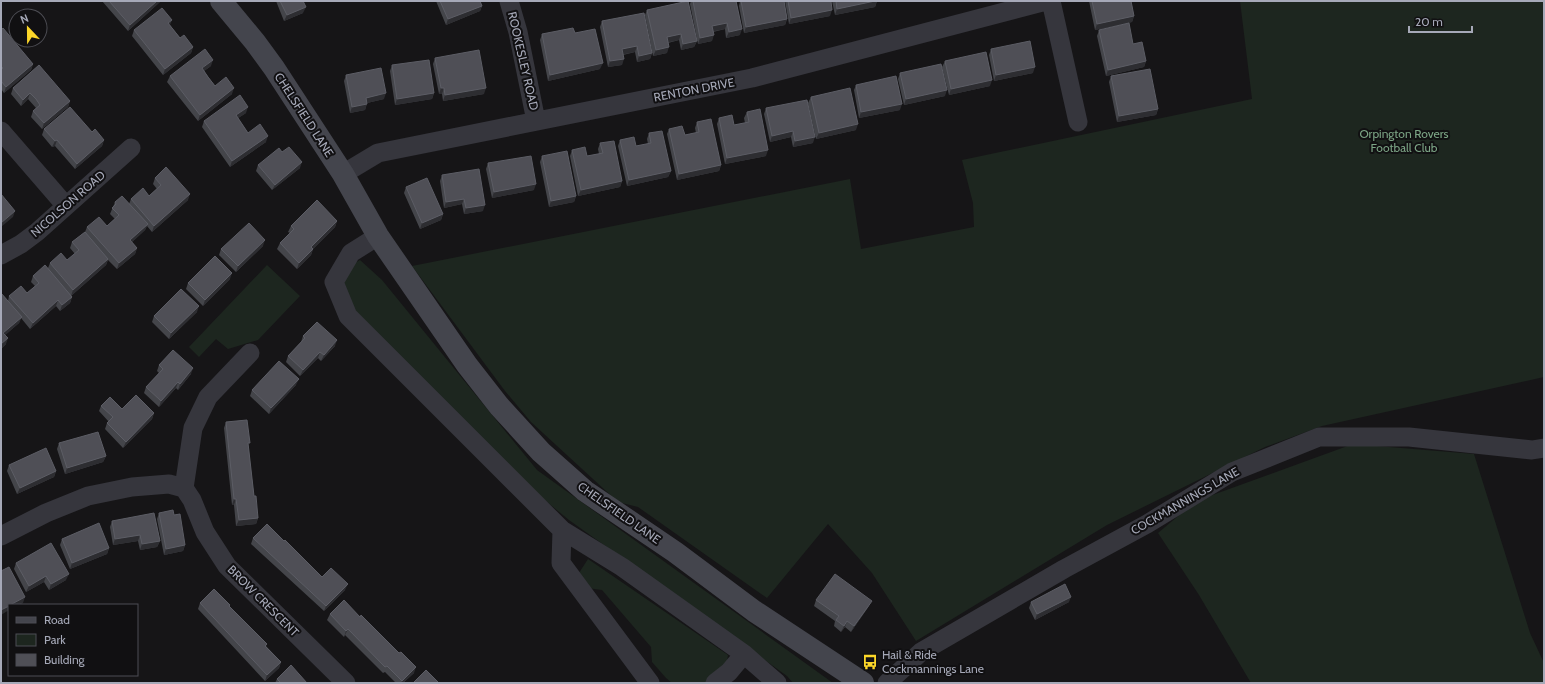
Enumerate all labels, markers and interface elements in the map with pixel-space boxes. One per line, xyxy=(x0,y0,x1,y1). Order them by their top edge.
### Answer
north arrow xyxy=(8,8,48,48)
scale bar xyxy=(1409,8,1472,34)
street label: ROOKESLEY ROAD xyxy=(505,10,542,112)
text: N xyxy=(18,11,30,27)
text: 20 m xyxy=(1415,14,1443,29)
street label: CHELSFIELD LANE xyxy=(272,70,337,160)
street label: RENTON DRIVE xyxy=(652,74,736,105)
park label: Orpington Rovers Football Club xyxy=(1359,126,1449,155)
street label: NICOLSON ROAD xyxy=(27,167,108,240)
street label: COCKMANNINGS LANE xyxy=(1128,463,1242,538)
street label: CHELSFIELD LANE xyxy=(575,478,664,547)
street label: BROW CRESCENT xyxy=(225,562,303,640)
legend xyxy=(8,604,138,676)
text: Road xyxy=(44,612,70,627)
text: Park xyxy=(44,632,66,647)
place label: Hail & Ride Cockmannings Lane xyxy=(882,647,984,676)
text: Building xyxy=(44,652,86,667)
bus stop icon: Hail & Ride Cockmannings Lane xyxy=(861,653,879,671)

